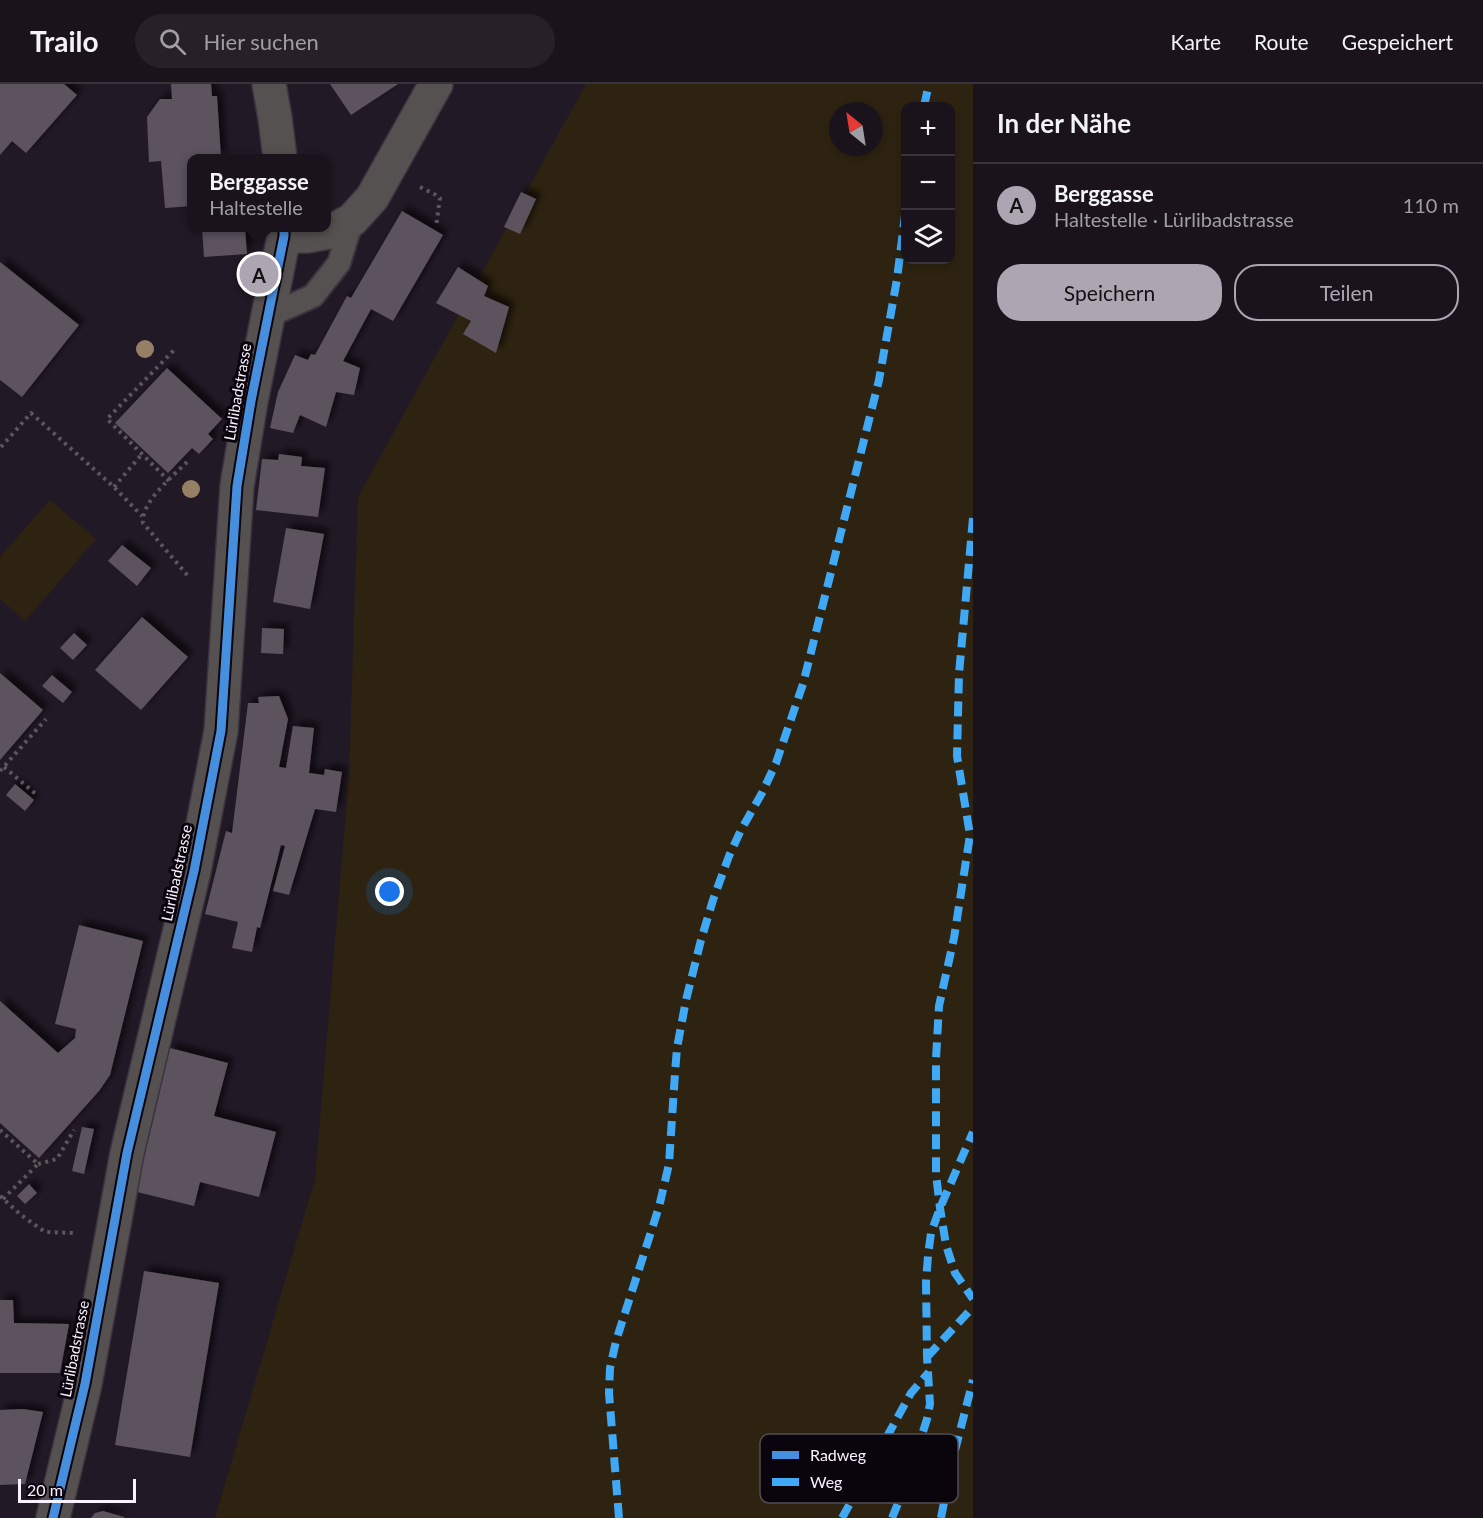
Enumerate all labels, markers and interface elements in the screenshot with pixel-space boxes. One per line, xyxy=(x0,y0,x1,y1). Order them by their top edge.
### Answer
search box xyxy=(135,14,555,68)
text: Trailo xyxy=(30,24,99,58)
icon: search xyxy=(156,25,189,58)
text: Hier suchen xyxy=(204,28,319,55)
text: Karte xyxy=(1171,29,1221,54)
text: Route xyxy=(1254,29,1309,54)
text: Gespeichert xyxy=(1342,29,1453,54)
north arrow xyxy=(829,102,883,156)
map controls xyxy=(901,102,955,264)
button: + xyxy=(901,102,955,156)
text: In der Nähe xyxy=(997,107,1131,139)
popup xyxy=(187,154,331,232)
button: − xyxy=(901,156,955,210)
text: Berggasse xyxy=(209,168,309,195)
text: Berggasse xyxy=(1054,180,1154,207)
text: A xyxy=(1010,193,1023,217)
text: 110 m xyxy=(1403,193,1459,217)
text: Haltestelle xyxy=(209,195,303,219)
text: Haltestelle · Lürlibadstrasse xyxy=(1054,207,1294,231)
button: layers xyxy=(901,210,955,264)
pin: A xyxy=(240,252,278,297)
button: Speichern xyxy=(997,264,1222,321)
button: Teilen xyxy=(1234,264,1459,321)
street label: Lürlibadstrasse xyxy=(220,342,254,442)
street label: Lürlibadstrasse xyxy=(157,823,195,923)
your location xyxy=(375,877,404,906)
street label: Lürlibadstrasse xyxy=(56,1299,92,1399)
legend xyxy=(760,1434,958,1503)
text: Radweg xyxy=(810,1445,866,1464)
text: Weg xyxy=(810,1472,842,1491)
scale bar xyxy=(18,1476,136,1504)
text: 20 m xyxy=(27,1480,63,1499)

